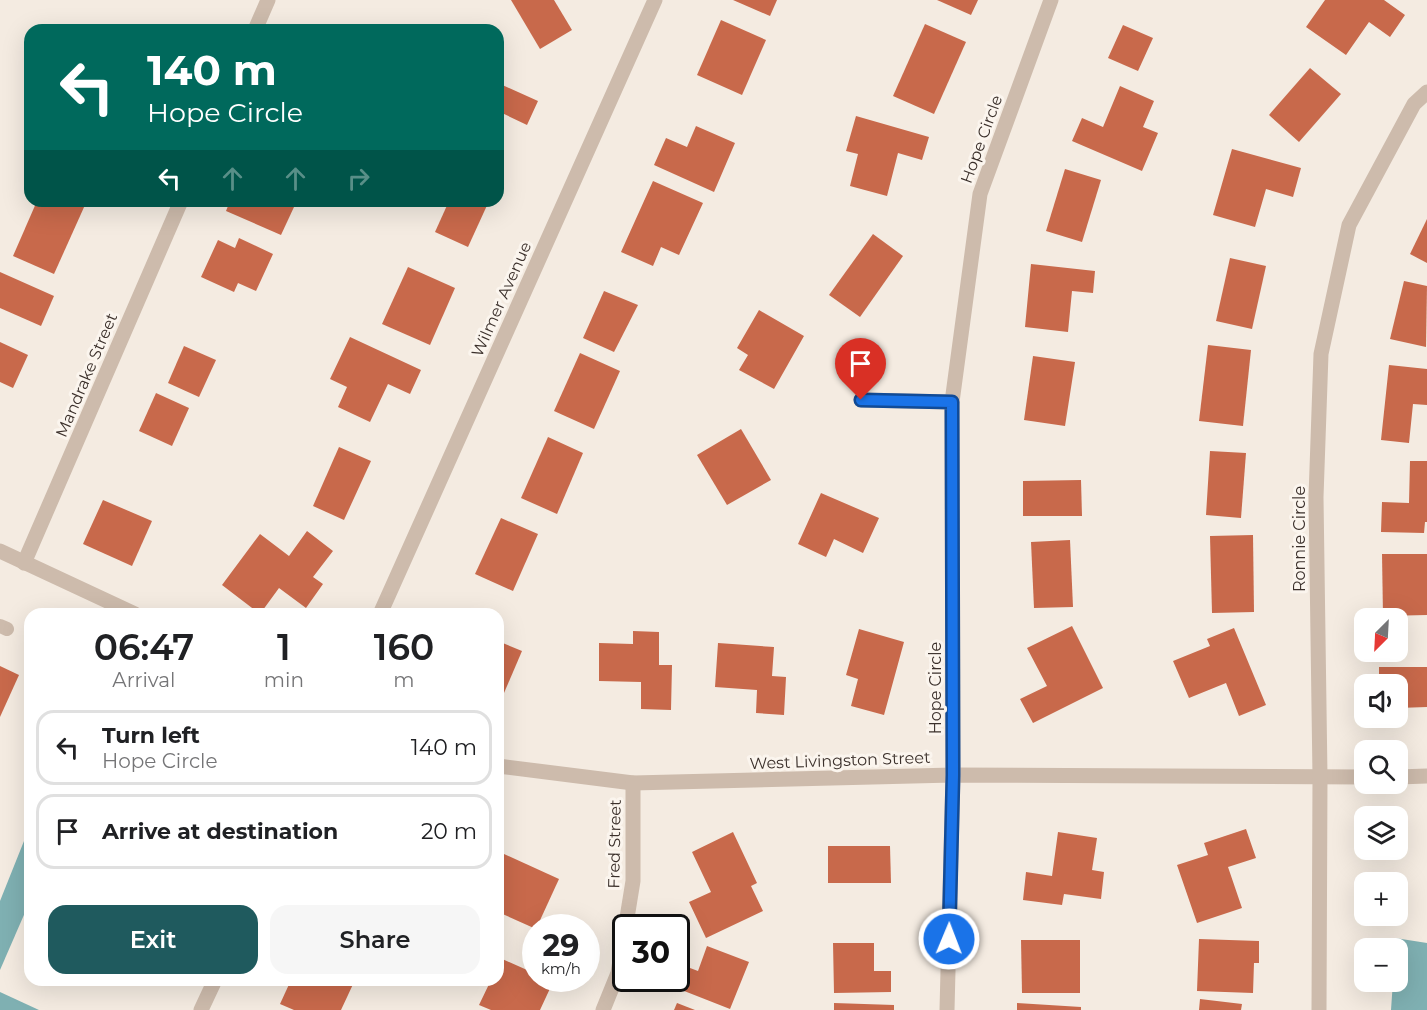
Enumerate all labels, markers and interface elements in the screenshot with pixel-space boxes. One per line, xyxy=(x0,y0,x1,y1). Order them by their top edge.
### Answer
text: 140 m xyxy=(147,44,277,96)
icon: left xyxy=(48,48,126,126)
street label: Hope Circle xyxy=(957,92,1006,186)
text: Hope Circle xyxy=(147,96,303,129)
icon: left xyxy=(153,162,186,195)
icon: ahead xyxy=(216,162,249,195)
icon: ahead xyxy=(279,162,312,195)
icon: right xyxy=(342,162,375,195)
street label: Wilmer Avenue xyxy=(468,239,535,360)
street label: Mandrake Street xyxy=(52,310,121,440)
pin xyxy=(835,338,886,400)
icon: arrive xyxy=(844,347,877,380)
street label: Ronnie Circle xyxy=(1290,486,1309,592)
north arrow xyxy=(1354,608,1408,662)
map controls xyxy=(1354,608,1408,992)
text: 06:47 xyxy=(94,625,194,669)
text: 1 xyxy=(277,625,291,669)
text: 160 xyxy=(374,625,434,669)
street label: Hope Circle xyxy=(926,642,945,734)
text: Arrival xyxy=(112,668,175,692)
text: min xyxy=(264,668,304,692)
text: m xyxy=(393,668,415,692)
button: sound xyxy=(1354,674,1408,728)
text: Turn left xyxy=(102,722,200,749)
icon: left xyxy=(51,731,84,764)
text: 140 m xyxy=(411,734,477,761)
button: search xyxy=(1354,740,1408,794)
street label: West Livingston Street xyxy=(749,748,931,773)
text: Hope Circle xyxy=(102,749,218,773)
street label: Fred Street xyxy=(604,799,625,889)
button: layers xyxy=(1354,806,1408,860)
icon: arrive xyxy=(51,815,84,848)
text: Arrive at destination xyxy=(102,818,338,845)
text: 20 m xyxy=(421,818,477,845)
button: + xyxy=(1354,872,1408,926)
button: Exit xyxy=(48,905,258,974)
button: Share xyxy=(270,905,480,974)
position arrow xyxy=(917,907,981,971)
speed limit sign: 30 xyxy=(612,914,690,992)
text: 29 xyxy=(543,927,579,964)
button: − xyxy=(1354,938,1408,992)
text: km/h xyxy=(541,959,581,978)

